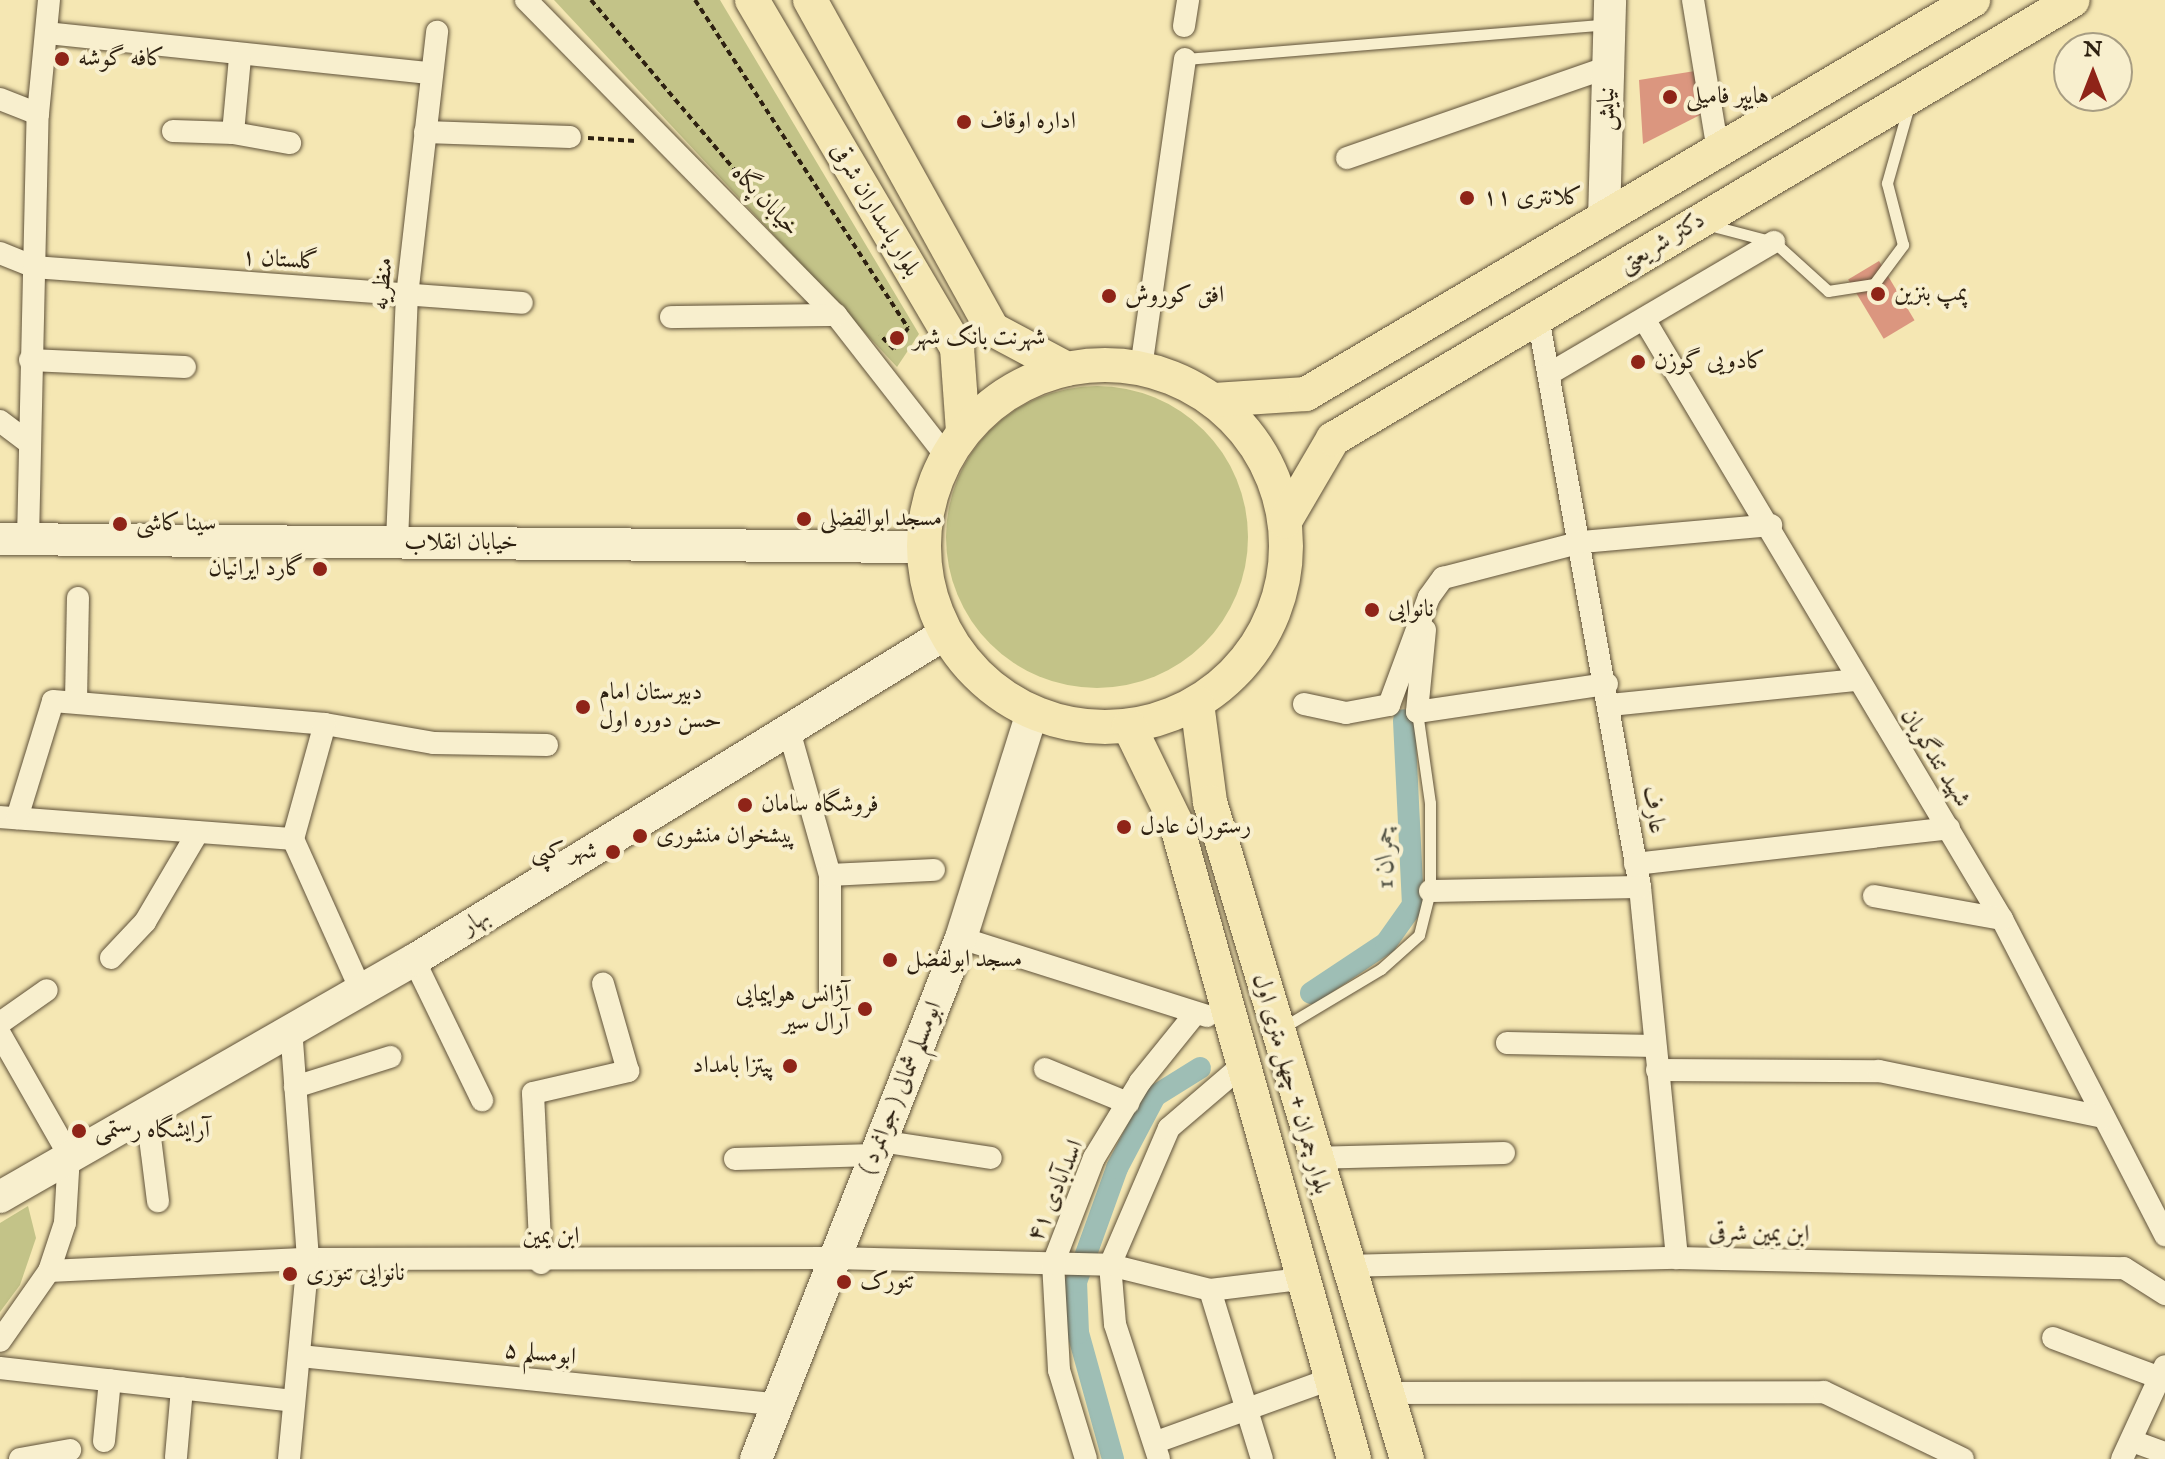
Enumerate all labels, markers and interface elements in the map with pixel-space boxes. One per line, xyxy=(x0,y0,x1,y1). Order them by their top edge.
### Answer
north arrow xyxy=(2053,32,2133,112)
text: N xyxy=(2083,36,2103,64)
place label: کافه گوشه xyxy=(78,45,165,73)
marker: کافه گوشه xyxy=(53,50,71,68)
place label: هایپر فامیلی xyxy=(1686,83,1769,111)
street label: نیایش xyxy=(1592,87,1622,131)
marker: هایپر فامیلی xyxy=(1661,88,1679,106)
place label: اداره اوقاف xyxy=(980,108,1076,136)
marker: اداره اوقاف xyxy=(955,113,973,131)
street label: بلوار پاسداران شرقی xyxy=(824,138,926,282)
street label: خیابان پگاه xyxy=(725,159,805,243)
place label: کلانتری ۱۱ xyxy=(1483,184,1582,212)
marker: کلانتری ۱۱ xyxy=(1458,189,1476,207)
street label: دکتر شریعتی xyxy=(1614,206,1710,280)
street label: گلستان ۱ xyxy=(241,243,319,277)
street label: منظریه xyxy=(366,256,400,312)
place label: پمپ بنزین xyxy=(1894,280,1968,308)
place label: افق کوروش xyxy=(1125,282,1224,310)
marker: پمپ بنزین xyxy=(1869,285,1887,303)
marker: افق کوروش xyxy=(1100,287,1118,305)
place label: شهرنت بانک شهر xyxy=(913,324,1045,352)
marker: شهرنت بانک شهر xyxy=(888,329,906,347)
place label: کادویی گوزن xyxy=(1654,348,1765,376)
marker: کادویی گوزن xyxy=(1629,353,1647,371)
place label: مسجد ابوالفضلی xyxy=(820,505,942,533)
place label: سینا کاشی xyxy=(136,510,216,538)
marker: مسجد ابوالفضلی xyxy=(795,510,813,528)
marker: سینا کاشی xyxy=(111,515,129,533)
street label: خیابان انقلاب xyxy=(404,529,518,557)
place label: گارد ایرانیان xyxy=(208,555,304,583)
marker: گارد ایرانیان xyxy=(311,560,329,578)
place label: نانوایی xyxy=(1388,596,1434,624)
marker: نانوایی xyxy=(1363,601,1381,619)
place label: دبیرستان امام حسن دوره اول xyxy=(599,679,722,735)
marker: دبیرستان امام حسن دوره اول xyxy=(574,698,592,716)
street label: شهید تندگویان xyxy=(1893,703,1977,813)
street label: عارف xyxy=(1635,784,1671,836)
place label: فروشگاه سامان xyxy=(761,791,879,819)
marker: فروشگاه سامان xyxy=(736,796,754,814)
place label: رستوران عادل xyxy=(1140,813,1251,841)
marker: رستوران عادل xyxy=(1115,818,1133,836)
place label: پیشخوان منشوری xyxy=(656,822,795,850)
water label: چمران 1 xyxy=(1369,825,1401,889)
marker: پیشخوان منشوری xyxy=(631,827,649,845)
place label: شهر کپی xyxy=(531,838,597,866)
marker: شهر کپی xyxy=(604,843,622,861)
street label: بهار xyxy=(457,902,495,942)
place label: مسجد ابولفضل xyxy=(906,946,1022,974)
marker: مسجد ابولفضل xyxy=(881,951,899,969)
street label: بلوار چمران + چهل متری اول xyxy=(1246,970,1336,1198)
place label: آژانس هواپیمایی آرال سیر xyxy=(736,981,849,1037)
street label: ابومسلم شمالی ( جوانمرد ) xyxy=(853,997,949,1179)
marker: آژانس هواپیمایی آرال سیر xyxy=(856,1000,874,1018)
place label: پیتزا بامداد xyxy=(693,1052,774,1080)
marker: پیتزا بامداد xyxy=(781,1057,799,1075)
place label: آرایشگاه رستمی xyxy=(95,1117,210,1145)
marker: آرایشگاه رستمی xyxy=(70,1122,88,1140)
street label: اسدآبادی ۴۱ xyxy=(1022,1136,1090,1246)
street label: ابن یمین شرقی xyxy=(1708,1219,1810,1249)
street label: ابن یمین xyxy=(522,1223,580,1251)
place label: نانوایی تنوری xyxy=(306,1260,405,1288)
marker: نانوایی تنوری xyxy=(281,1265,299,1283)
place label: تنورک xyxy=(860,1268,915,1296)
marker: تنورک xyxy=(835,1273,853,1291)
street label: ابومسلم ۵ xyxy=(503,1336,577,1372)

